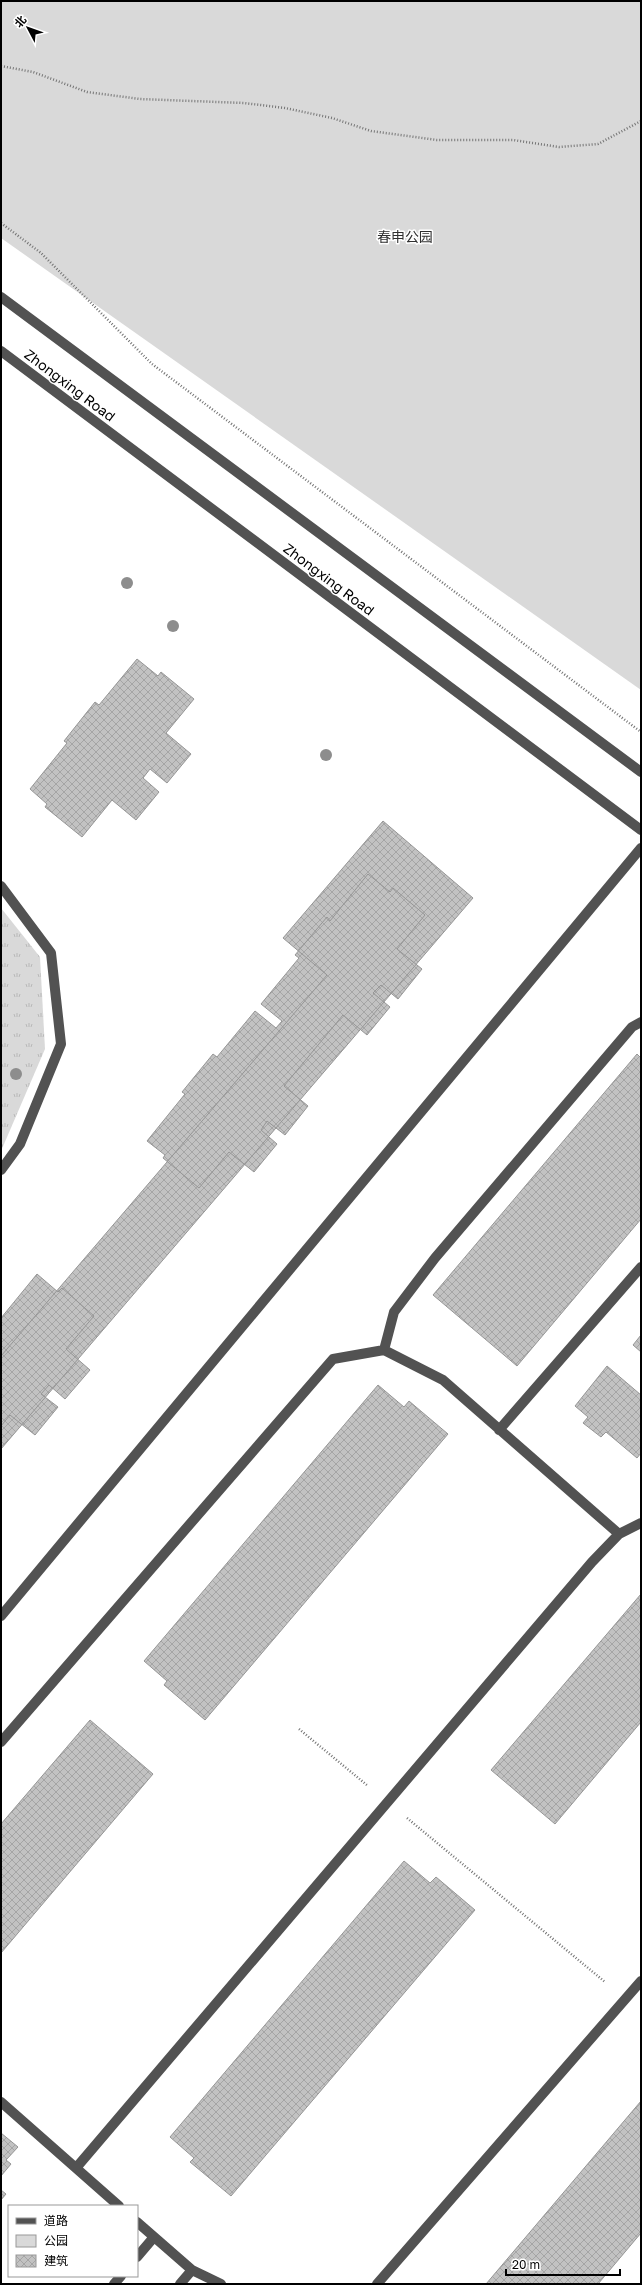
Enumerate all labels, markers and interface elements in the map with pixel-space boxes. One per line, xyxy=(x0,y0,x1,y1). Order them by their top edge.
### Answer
north arrow xyxy=(8,8,48,48)
text: 北 xyxy=(12,13,29,30)
park label: 春申公园 xyxy=(377,228,433,245)
street label: Zhongxing Road xyxy=(21,345,119,425)
street label: Zhongxing Road xyxy=(280,539,378,619)
legend xyxy=(8,2205,138,2277)
text: 道路 xyxy=(44,2213,68,2228)
text: 公园 xyxy=(44,2233,68,2248)
scale bar xyxy=(506,2251,620,2277)
text: 建筑 xyxy=(44,2253,68,2268)
text: 20 m xyxy=(512,2257,540,2272)

